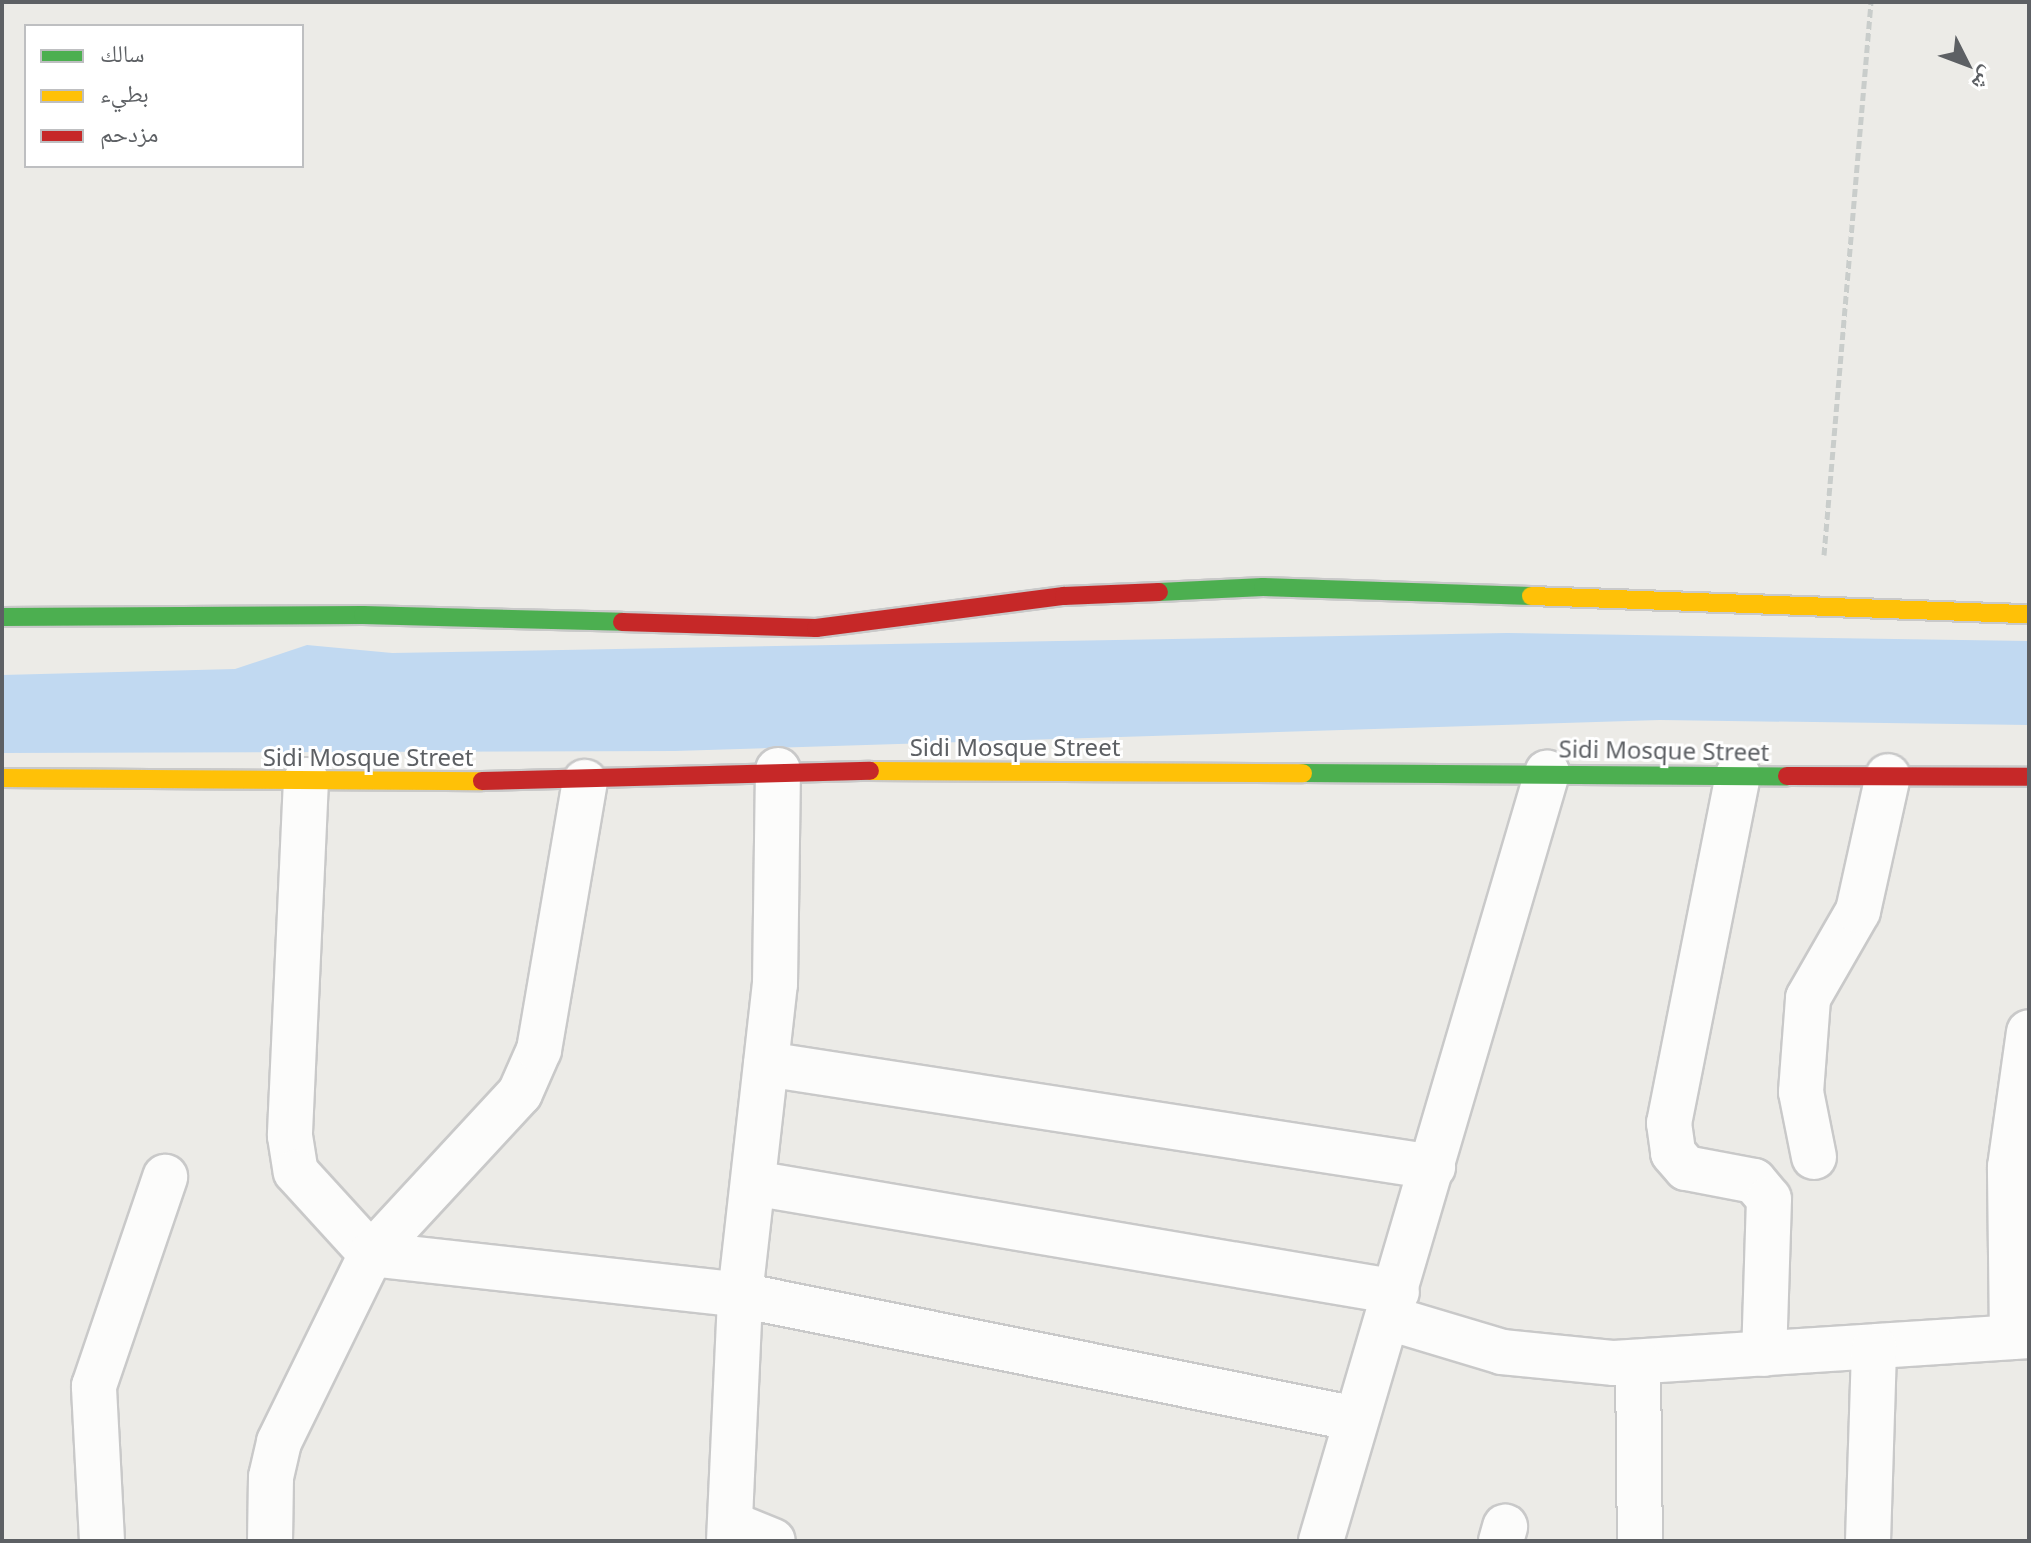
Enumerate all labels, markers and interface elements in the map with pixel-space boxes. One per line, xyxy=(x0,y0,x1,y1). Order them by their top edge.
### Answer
legend xyxy=(24,24,304,168)
north arrow xyxy=(1927,24,2007,104)
text: سالك xyxy=(100,36,145,69)
text: ش xyxy=(1966,61,2004,99)
text: بطيء xyxy=(100,76,149,109)
text: مزدحم xyxy=(100,116,159,149)
street label: Sidi Mosque Street xyxy=(910,733,1120,761)
street label: Sidi Mosque Street xyxy=(1558,734,1770,766)
street label: Sidi Mosque Street xyxy=(263,743,473,771)

